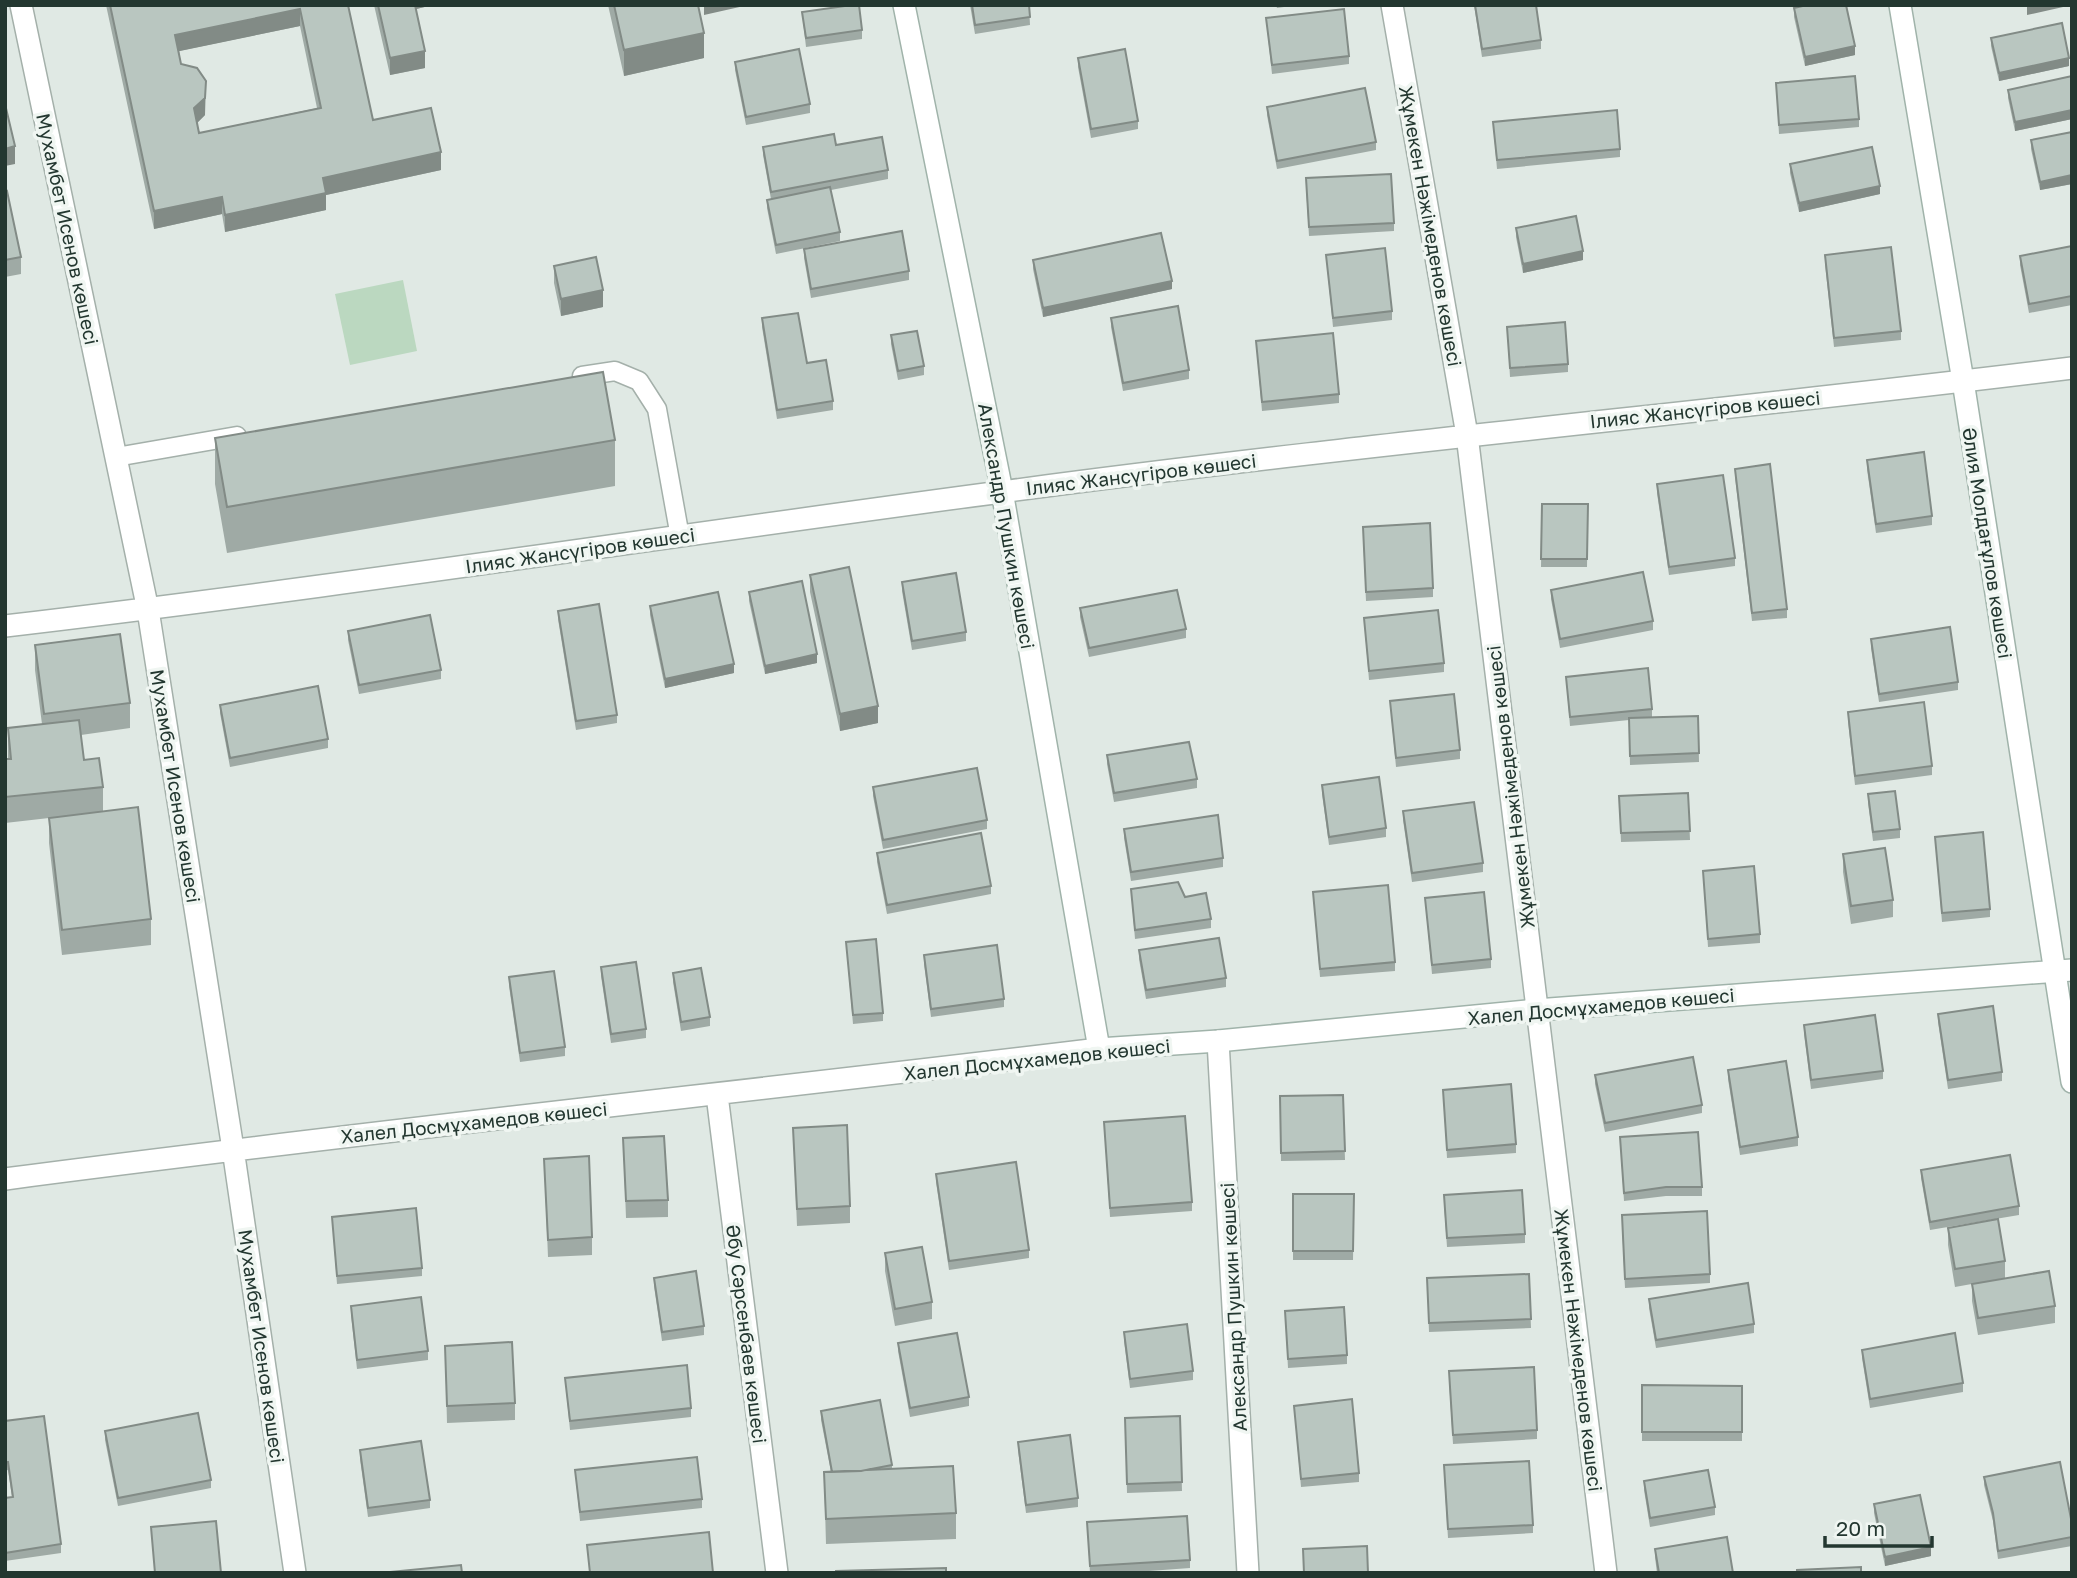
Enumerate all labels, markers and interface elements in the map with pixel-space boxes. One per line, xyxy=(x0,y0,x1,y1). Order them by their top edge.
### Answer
street label: Жұмекен Нәжімеденов көшесі xyxy=(1395,84,1467,368)
street label: Мухамбет Исенов көшесі xyxy=(32,111,104,347)
street label: Ілияс Жансүгіров көшесі xyxy=(1589,385,1821,433)
street label: Александр Пушкин көшесі xyxy=(974,401,1040,651)
street label: Әлия Молдағұлов көшесі xyxy=(1958,426,2018,660)
street label: Ілияс Жансүгіров көшесі xyxy=(1025,448,1257,500)
street label: Ілияс Жансүгіров көшесі xyxy=(464,522,696,578)
street label: Жұмекен Нәжімеденов көшесі xyxy=(1481,644,1539,930)
street label: Мухамбет Исенов көшесі xyxy=(146,668,206,904)
street label: Халел Досмұхамедов көшесі xyxy=(1466,983,1736,1029)
street label: Халел Досмұхамедов көшесі xyxy=(902,1034,1172,1084)
street label: Халел Досмұхамедов көшесі xyxy=(339,1097,609,1147)
street label: Александр Пушкин көшесі xyxy=(1215,1182,1251,1432)
street label: Жұмекен Нәжімеденов көшесі xyxy=(1550,1207,1608,1493)
street label: Әбу Сәрсенбаев көшесі xyxy=(722,1223,772,1445)
street label: Мухамбет Исенов көшесі xyxy=(234,1227,290,1465)
scale bar xyxy=(1825,1504,1932,1548)
text: 20 m xyxy=(1836,1515,1885,1541)

